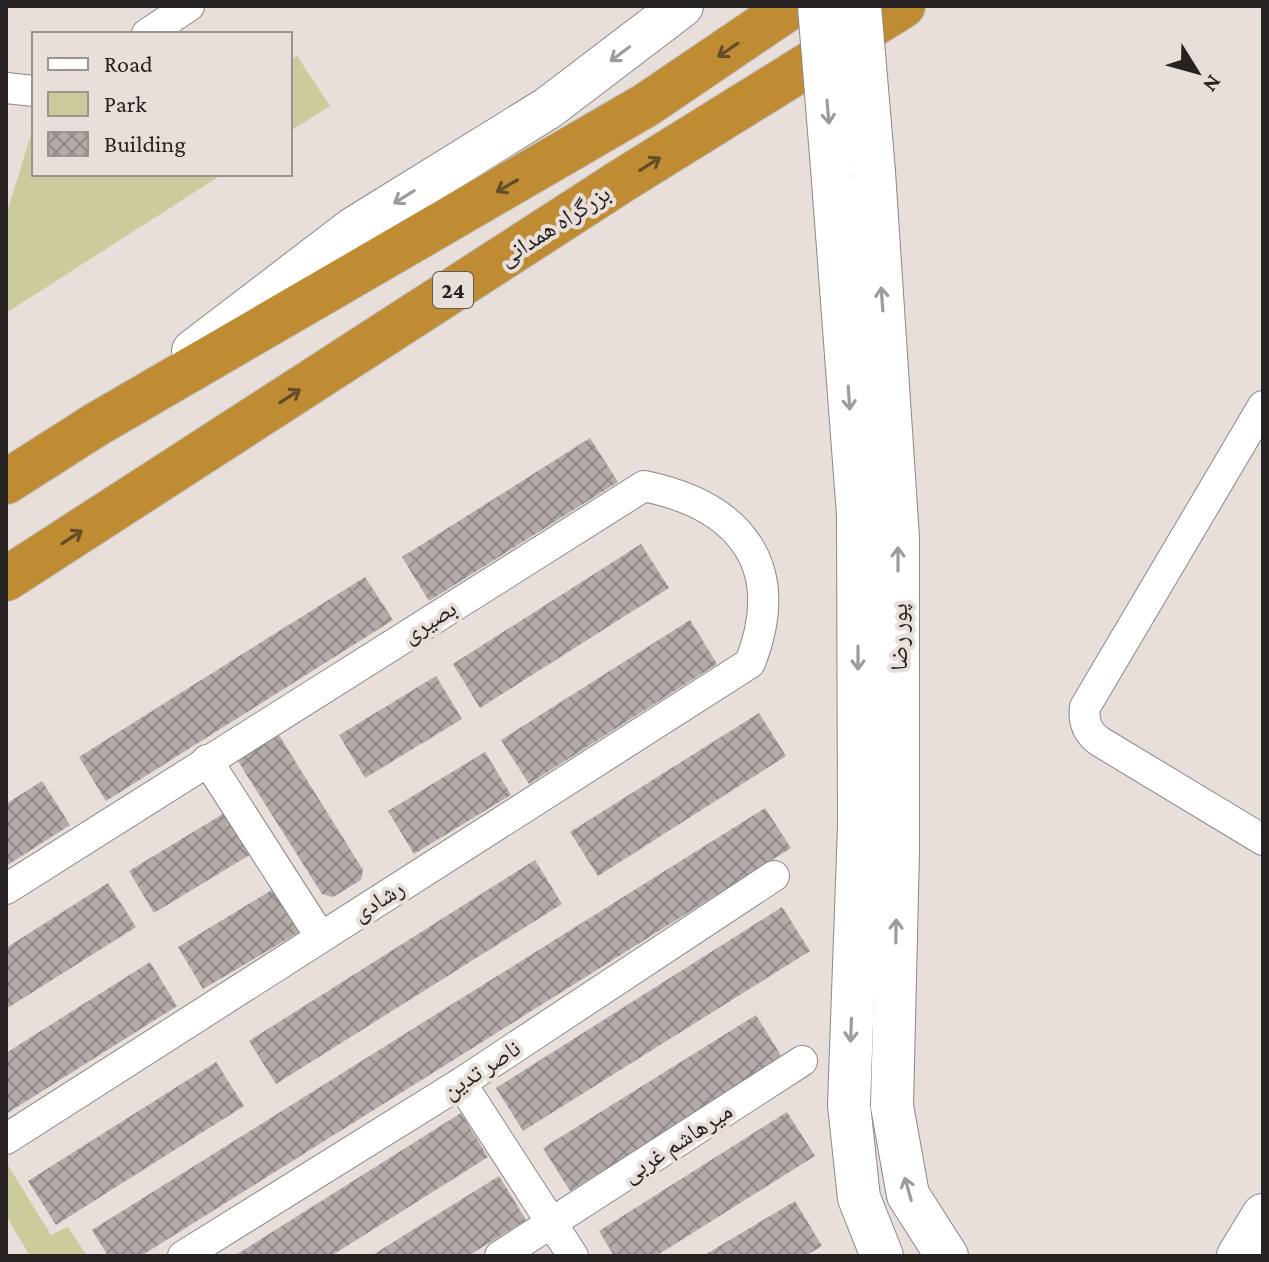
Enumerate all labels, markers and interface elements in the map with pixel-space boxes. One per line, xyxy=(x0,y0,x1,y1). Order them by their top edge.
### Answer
legend xyxy=(32,32,292,176)
north arrow xyxy=(1157,32,1237,112)
one-way arrow xyxy=(717,42,739,58)
one-way arrow xyxy=(610,45,632,62)
text: Road xyxy=(104,50,153,77)
text: N xyxy=(1198,70,1227,97)
text: Park xyxy=(104,90,147,117)
one-way arrow xyxy=(821,98,836,125)
text: Building xyxy=(104,130,186,157)
one-way arrow xyxy=(638,156,661,172)
one-way arrow xyxy=(496,178,519,194)
street label: بزرگراه همدانی xyxy=(493,179,615,272)
one-way arrow xyxy=(393,189,416,205)
road number: 24 xyxy=(433,272,473,308)
one-way arrow xyxy=(875,287,890,313)
one-way arrow xyxy=(842,384,857,411)
one-way arrow xyxy=(278,387,301,403)
one-way arrow xyxy=(60,528,82,545)
one-way arrow xyxy=(890,546,906,573)
street label: بصیری xyxy=(397,594,461,649)
street label: پور رضا xyxy=(885,603,913,671)
one-way arrow xyxy=(850,644,866,671)
street label: رشادی xyxy=(347,874,409,927)
one-way arrow xyxy=(888,918,904,945)
one-way arrow xyxy=(844,1016,859,1043)
street label: ناصر تدین xyxy=(437,1034,526,1105)
street label: میرهاشم غربی xyxy=(617,1097,739,1190)
one-way arrow xyxy=(900,1177,914,1202)

